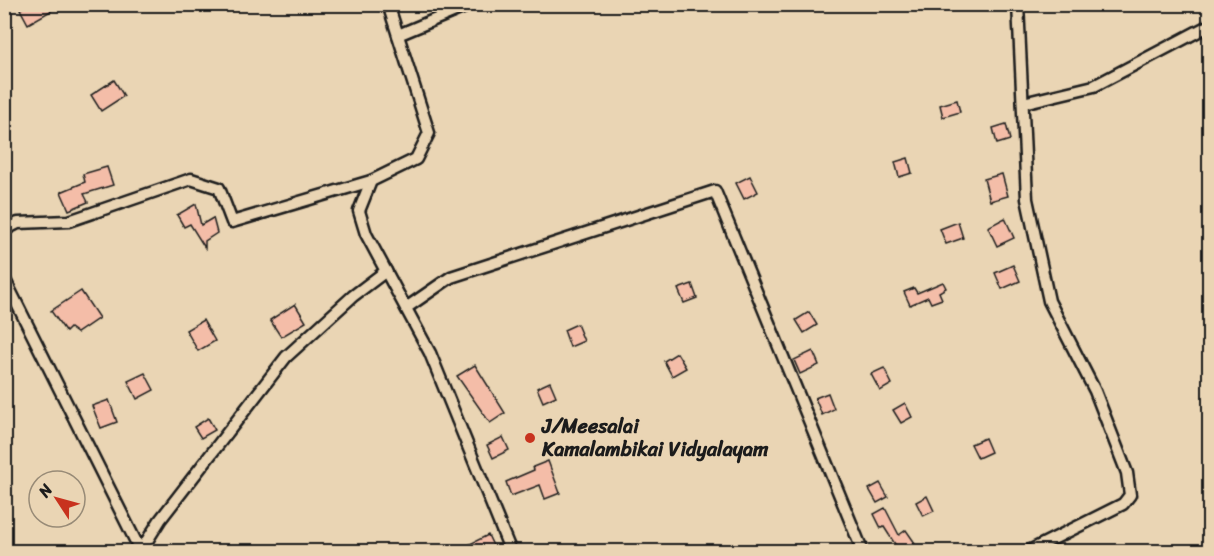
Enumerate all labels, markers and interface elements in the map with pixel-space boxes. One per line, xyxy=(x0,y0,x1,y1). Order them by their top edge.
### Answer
place label: J/Meesalai Kamalambikai Vidyalayam xyxy=(541,409,769,467)
marker: J/Meesalai Kamalambikai Vidyalayam xyxy=(523,431,537,445)
north arrow xyxy=(27,469,87,529)
text: N xyxy=(30,477,61,504)

